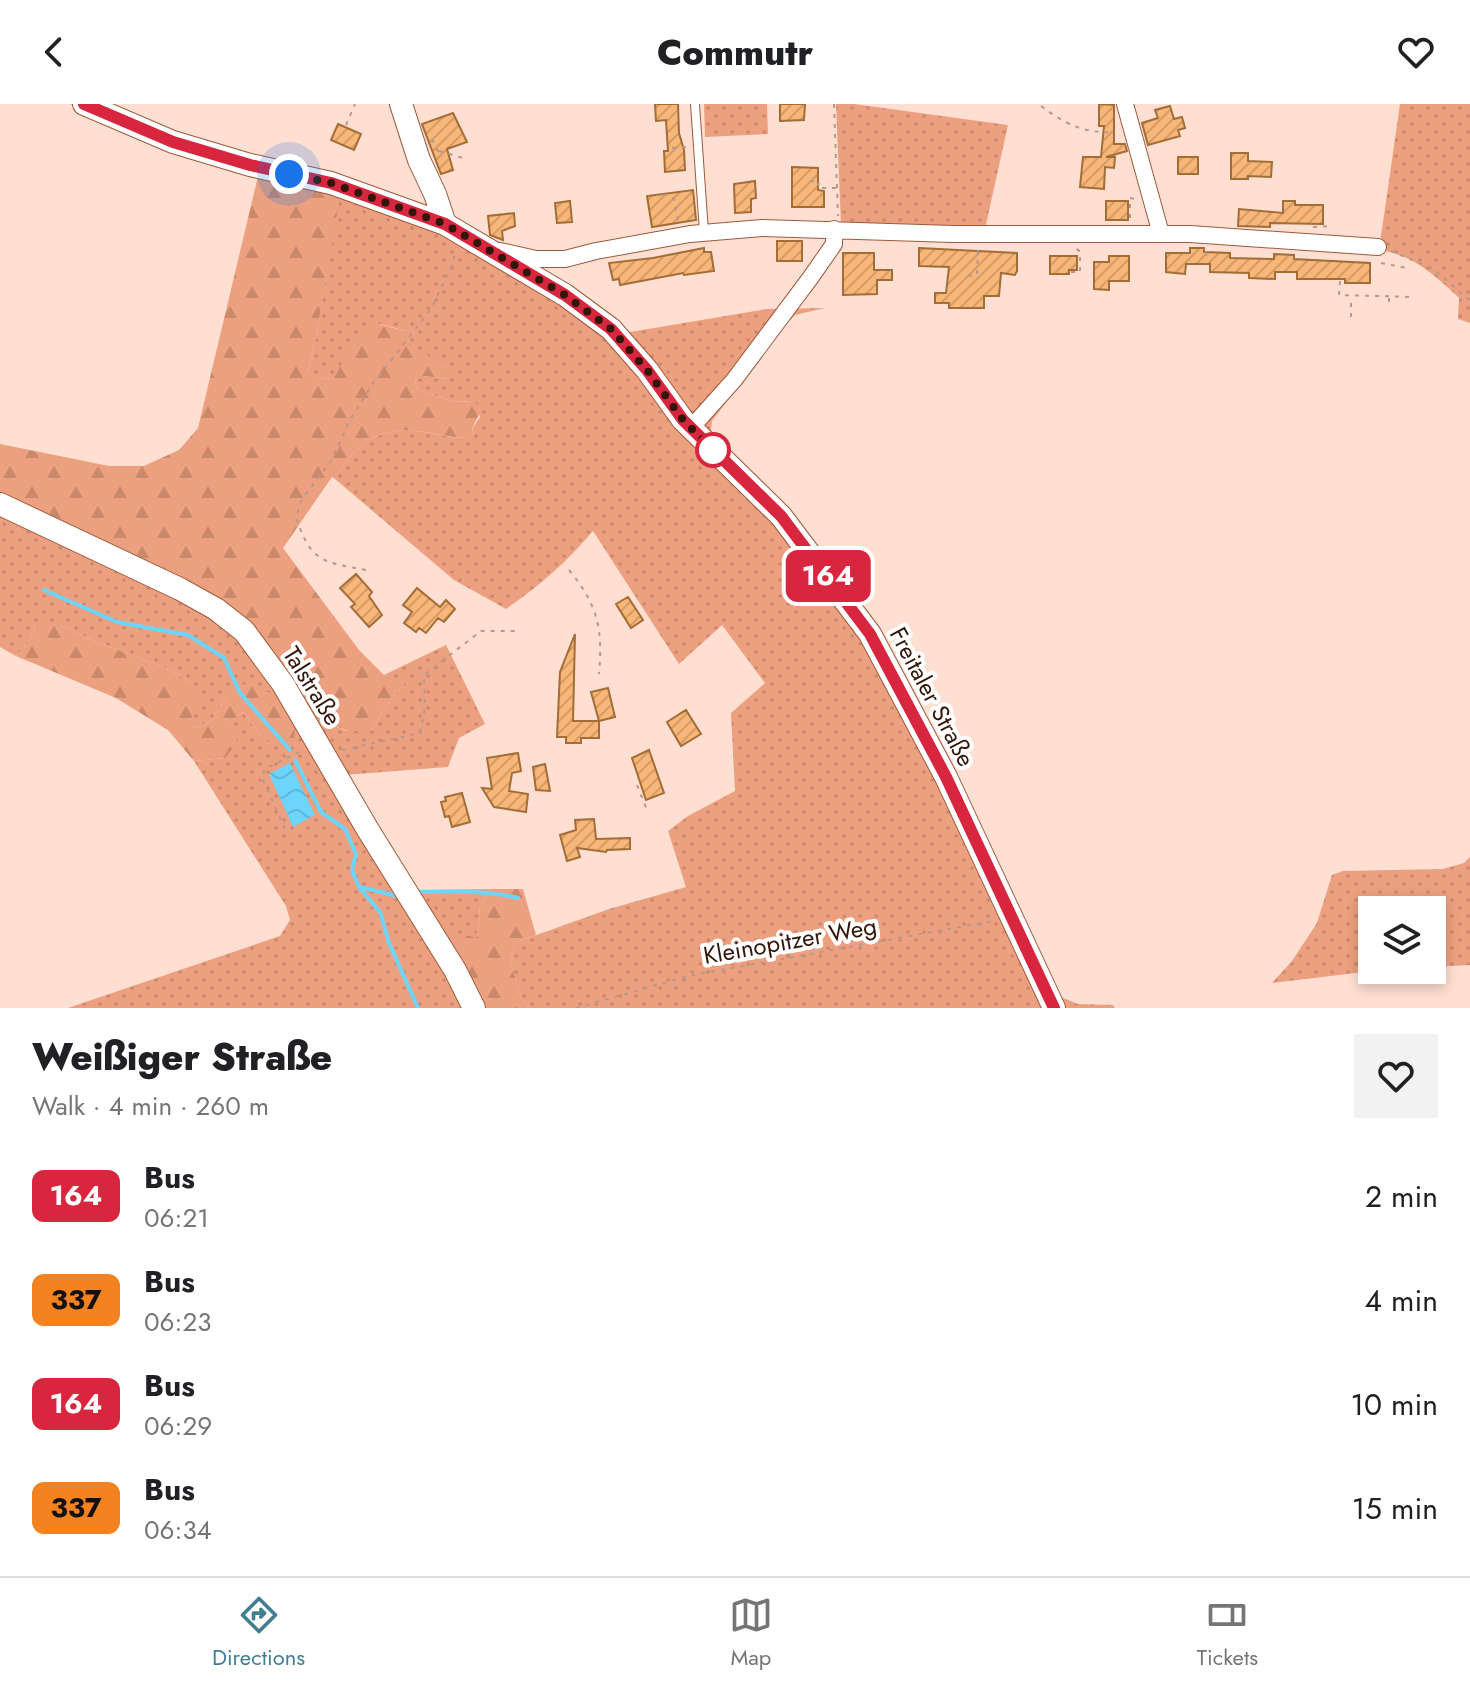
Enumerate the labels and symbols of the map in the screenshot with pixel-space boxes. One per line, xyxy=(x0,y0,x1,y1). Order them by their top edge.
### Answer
your location xyxy=(269,154,309,194)
unlabelled marker xyxy=(696,433,730,467)
line badge: 164 xyxy=(782,550,874,602)
street label: Freitaler Straße xyxy=(881,621,984,773)
street label: Talstraße xyxy=(275,640,350,732)
street label: Kleinopitzer Weg xyxy=(700,908,879,973)

